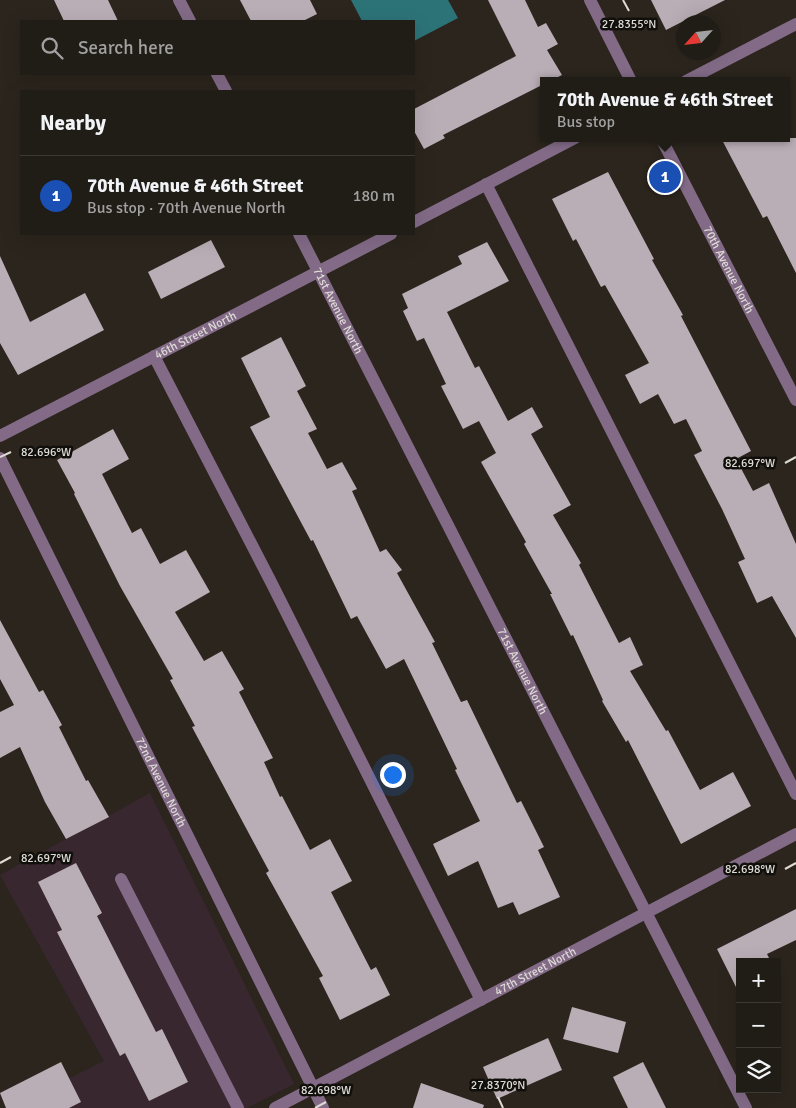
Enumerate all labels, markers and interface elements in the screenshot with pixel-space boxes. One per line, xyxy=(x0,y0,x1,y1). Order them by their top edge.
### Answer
north arrow xyxy=(676,15,721,60)
text: 27.8355°N xyxy=(602,17,656,32)
search box xyxy=(20,20,415,75)
icon: search xyxy=(38,34,66,62)
text: Search here xyxy=(78,36,174,60)
popup xyxy=(540,77,790,142)
text: 70th Avenue & 46th Street xyxy=(557,88,773,112)
text: Nearby xyxy=(40,110,106,136)
text: Bus stop xyxy=(557,112,615,132)
pin: 1 xyxy=(649,158,681,196)
text: 70th Avenue & 46th Street xyxy=(87,174,303,198)
text: 1 xyxy=(52,186,60,206)
text: 180 m xyxy=(353,186,395,206)
text: Bus stop · 70th Avenue North xyxy=(87,198,286,218)
street label: 70th Avenue North xyxy=(700,223,758,316)
street label: 71st Avenue North xyxy=(310,265,366,356)
street label: 46th Street North xyxy=(152,308,239,362)
text: 82.696°W xyxy=(21,445,71,460)
text: 82.697°W xyxy=(725,456,775,471)
street label: 71st Avenue North xyxy=(494,625,551,717)
street label: 72nd Avenue North xyxy=(132,735,190,830)
your location xyxy=(380,762,406,788)
text: 82.697°W xyxy=(21,851,71,866)
text: 82.698°W xyxy=(725,862,775,877)
street label: 47th Street North xyxy=(492,944,579,999)
map controls xyxy=(736,958,781,1093)
button: + xyxy=(736,958,781,1003)
button: − xyxy=(736,1003,781,1048)
button: layers xyxy=(736,1048,781,1093)
text: 27.8370°N xyxy=(471,1078,525,1093)
text: 82.698°W xyxy=(301,1083,351,1098)

